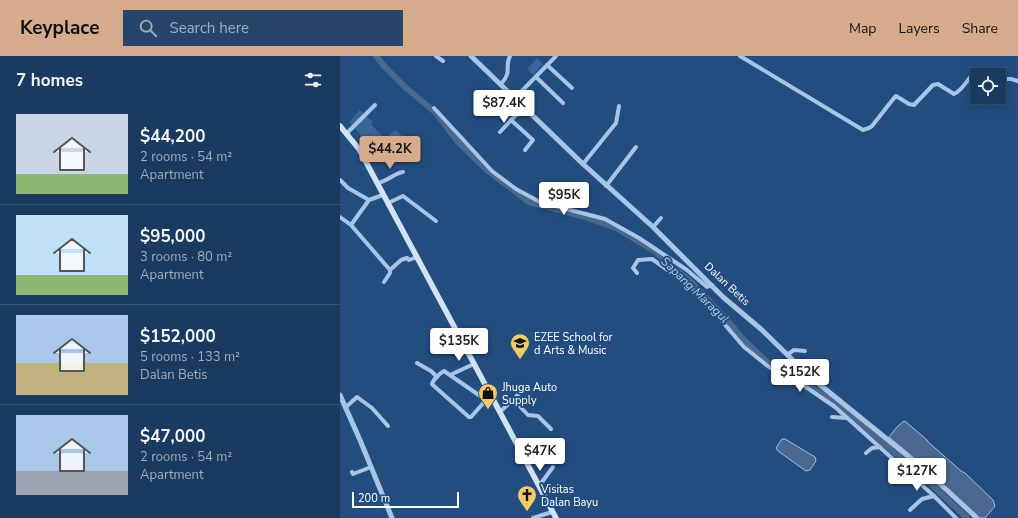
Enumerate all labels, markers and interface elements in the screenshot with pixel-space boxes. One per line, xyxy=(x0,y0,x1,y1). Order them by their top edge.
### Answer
search box xyxy=(123,10,403,46)
text: Keyplace xyxy=(20,15,99,41)
icon: search xyxy=(137,17,159,39)
text: Search here xyxy=(169,18,249,38)
text: Map xyxy=(849,19,876,38)
text: Layers xyxy=(898,19,940,38)
text: Share xyxy=(962,19,998,38)
map controls xyxy=(970,68,1006,104)
button: locate xyxy=(970,68,1006,104)
text: 7 homes xyxy=(16,69,83,92)
icon: filters xyxy=(302,69,324,91)
pin: $87.4K xyxy=(471,90,537,124)
text: $87.4K xyxy=(482,94,526,112)
text: $44,200 xyxy=(140,125,205,148)
icon: home xyxy=(48,130,96,178)
pin: $44.2K xyxy=(357,136,423,170)
text: $44.2K xyxy=(368,140,412,158)
text: 2 rooms · 54 m² xyxy=(140,148,232,166)
text: Apartment xyxy=(140,166,203,184)
pin: $95K xyxy=(540,182,588,216)
text: $95K xyxy=(548,186,580,204)
text: $95,000 xyxy=(140,225,205,248)
icon: home xyxy=(48,231,96,279)
text: 3 rooms · 80 m² xyxy=(140,248,232,266)
water label: Sapang Maragul xyxy=(658,253,733,327)
street label: Dalan Betis xyxy=(701,259,753,309)
text: Apartment xyxy=(140,266,203,284)
text: $152,000 xyxy=(140,325,216,348)
pin: $135K xyxy=(431,328,487,362)
place label: EZEE School for d Arts & Music xyxy=(534,330,613,358)
icon: home xyxy=(48,331,96,379)
text: $135K xyxy=(439,332,479,350)
school or university icon: EZEE School for d Arts & Music xyxy=(509,332,531,360)
text: 5 rooms · 133 m² xyxy=(140,348,240,366)
pin: $152K xyxy=(772,359,828,393)
text: $152K xyxy=(780,363,820,381)
text: Dalan Betis xyxy=(140,366,208,384)
place label: Jhuga Auto Supply xyxy=(501,380,557,408)
shop icon: Jhuga Auto Supply xyxy=(477,382,499,410)
text: $47,000 xyxy=(140,425,205,448)
icon: home xyxy=(48,431,96,479)
pin: $47K xyxy=(516,438,564,472)
text: $47K xyxy=(524,442,556,460)
text: 2 rooms · 54 m² xyxy=(140,448,232,466)
pin: $127K xyxy=(889,458,945,492)
text: $127K xyxy=(897,462,937,480)
text: Apartment xyxy=(140,466,203,484)
place label: Visitas Dalan Bayu xyxy=(540,482,598,510)
church icon: Visitas Dalan Bayu xyxy=(516,484,538,512)
scale bar xyxy=(352,490,459,509)
text: 200 m xyxy=(358,491,390,506)

